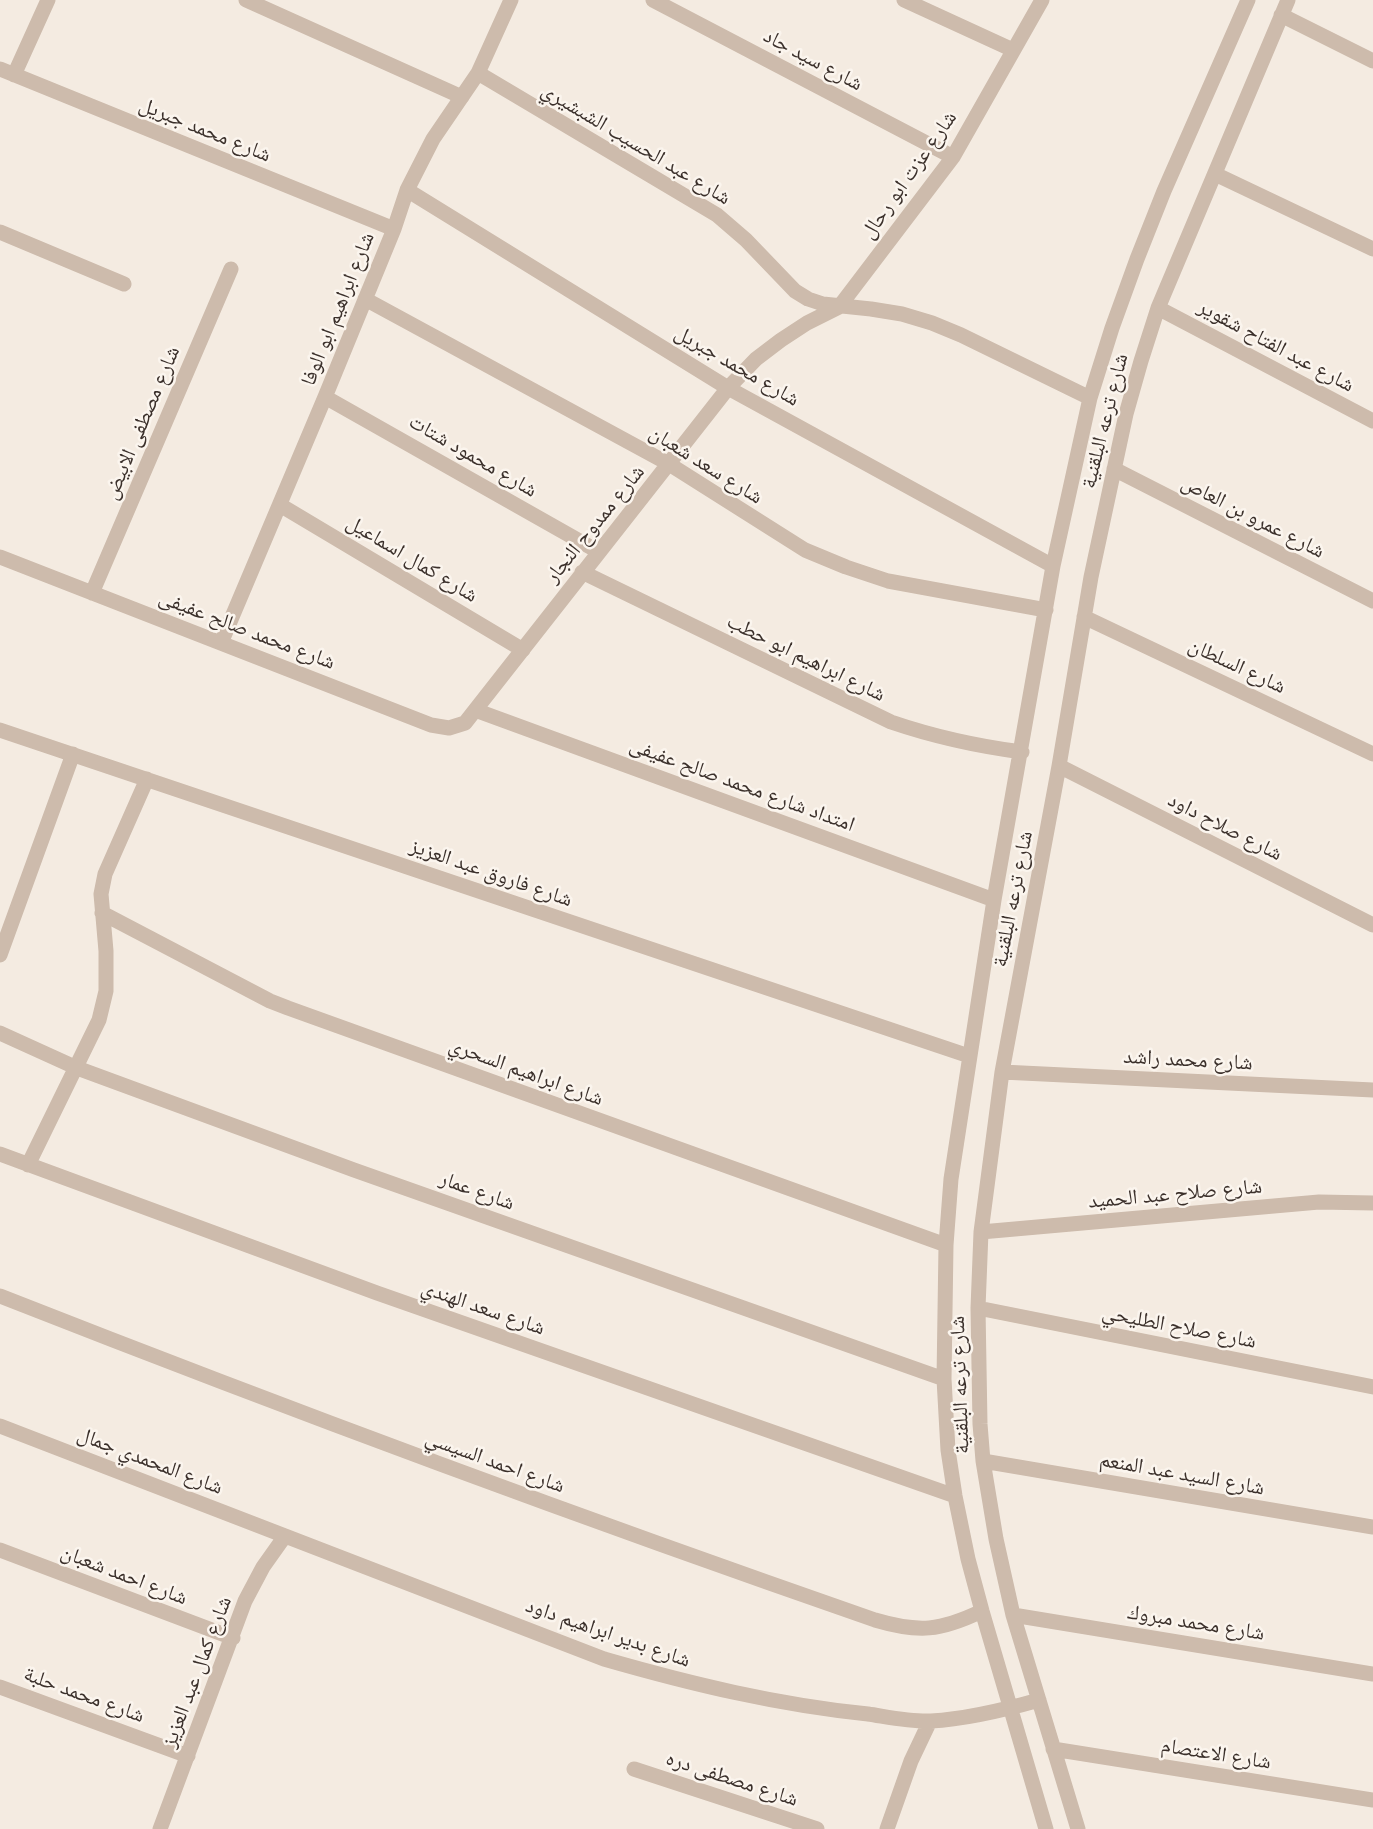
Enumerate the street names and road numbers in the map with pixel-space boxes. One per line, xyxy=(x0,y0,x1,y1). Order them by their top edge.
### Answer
street label: شارع سيد جاد xyxy=(759,23,867,97)
street label: شارع عبد الحسيب الشبشيري xyxy=(537,77,735,211)
street label: شارع محمد جبريل xyxy=(135,92,275,168)
street label: شارع عزت ابو رحال xyxy=(855,106,963,244)
street label: شارع ابراهيم ابو الوفا xyxy=(296,229,380,389)
street label: شارع عبد الفتاح شقوير xyxy=(1194,294,1358,398)
street label: شارع محمد جبريل xyxy=(670,320,804,412)
street label: شارع مصطفى الابيض xyxy=(98,342,186,504)
street label: شارع ترعه البلقنية xyxy=(1076,351,1134,491)
street label: شارع محمود شتات xyxy=(404,409,542,503)
street label: شارع سعد شعبان xyxy=(645,420,767,510)
street label: شارع ممدوح النجار xyxy=(540,460,650,588)
street label: شارع عمرو بن العاص xyxy=(1177,470,1329,564)
street label: شارع كمال اسماعيل xyxy=(342,510,482,608)
street label: شارع محمد صالح عفيفى xyxy=(155,585,339,675)
street label: شارع ابراهيم ابو حطب xyxy=(723,609,889,707)
street label: شارع السلطان xyxy=(1184,633,1290,699)
street label: امتداد شارع محمد صالح عفيفى xyxy=(626,733,858,837)
street label: شارع صلاح داود xyxy=(1164,787,1286,867)
street label: شارع ترعه البلقنية xyxy=(987,829,1039,969)
street label: شارع فاروق عبد العزيز xyxy=(406,833,576,913)
street label: شارع ابراهيم السحري xyxy=(445,1032,607,1112)
street label: شارع محمد راشد xyxy=(1123,1044,1253,1076)
street label: شارع عمار xyxy=(436,1166,518,1216)
street label: شارع صلاح عبد الحميد xyxy=(1087,1174,1263,1214)
street label: شارع سعد الهندي xyxy=(418,1275,548,1341)
street label: شارع صلاح الطليحي xyxy=(1100,1300,1258,1354)
street label: شارع ترعه البلقنية xyxy=(945,1316,975,1454)
street label: شارع المحمدي جمال xyxy=(74,1422,226,1500)
street label: شارع احمد السيسي xyxy=(422,1425,568,1499)
street label: شارع السيد عبد المنعم xyxy=(1098,1447,1266,1501)
street label: شارع احمد شعبان xyxy=(57,1539,191,1611)
street label: شارع كمال عبد العزيز xyxy=(157,1593,237,1751)
street label: شارع بدير ابراهيم داود xyxy=(522,1593,694,1673)
street label: شارع محمد مبروك xyxy=(1126,1600,1266,1646)
street label: شارع محمد حلبة xyxy=(20,1662,148,1728)
street label: شارع الاعتصام xyxy=(1159,1733,1273,1775)
street label: شارع مصطفى دره xyxy=(663,1746,801,1812)

